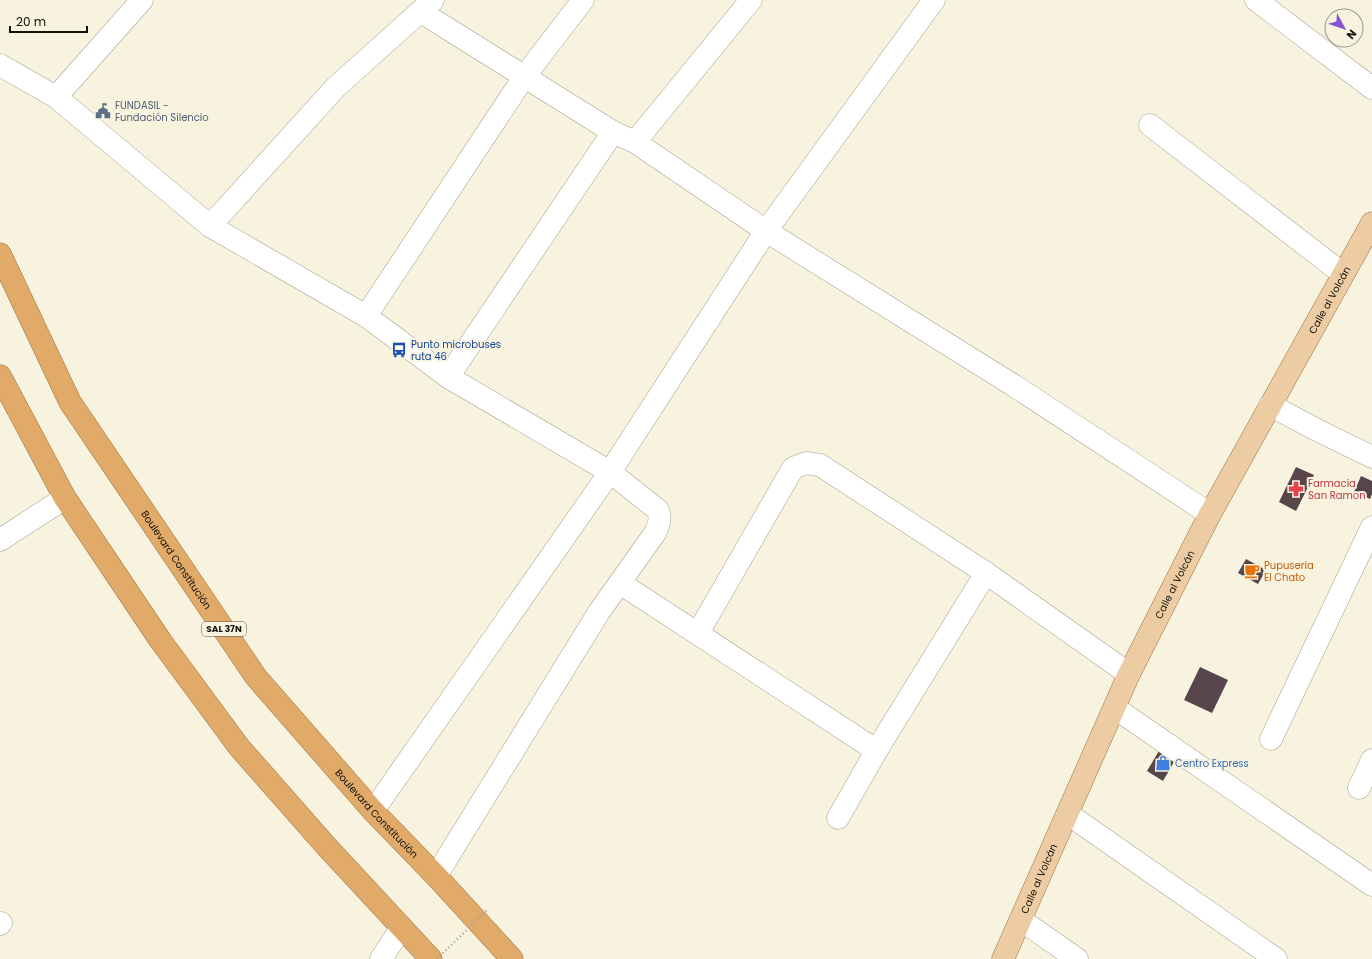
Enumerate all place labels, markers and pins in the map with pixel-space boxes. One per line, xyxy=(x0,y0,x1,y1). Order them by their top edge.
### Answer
place label: FUNDASIL - Fundación Silencio xyxy=(115,98,209,125)
public building icon: FUNDASIL - Fundación Silencio xyxy=(94,102,112,120)
place label: Punto microbuses ruta 46 xyxy=(411,337,501,364)
bus stop icon: Punto microbuses ruta 46 xyxy=(390,341,408,359)
place label: Farmacia San Ramon xyxy=(1308,476,1366,503)
pharmacy icon: Farmacia San Ramon xyxy=(1287,480,1305,498)
place label: Pupuseria El Chato xyxy=(1264,558,1314,585)
cafe icon: Pupuseria El Chato xyxy=(1243,562,1261,580)
shop icon: Centro Express xyxy=(1154,754,1172,772)
place label: Centro Express xyxy=(1175,756,1249,771)

